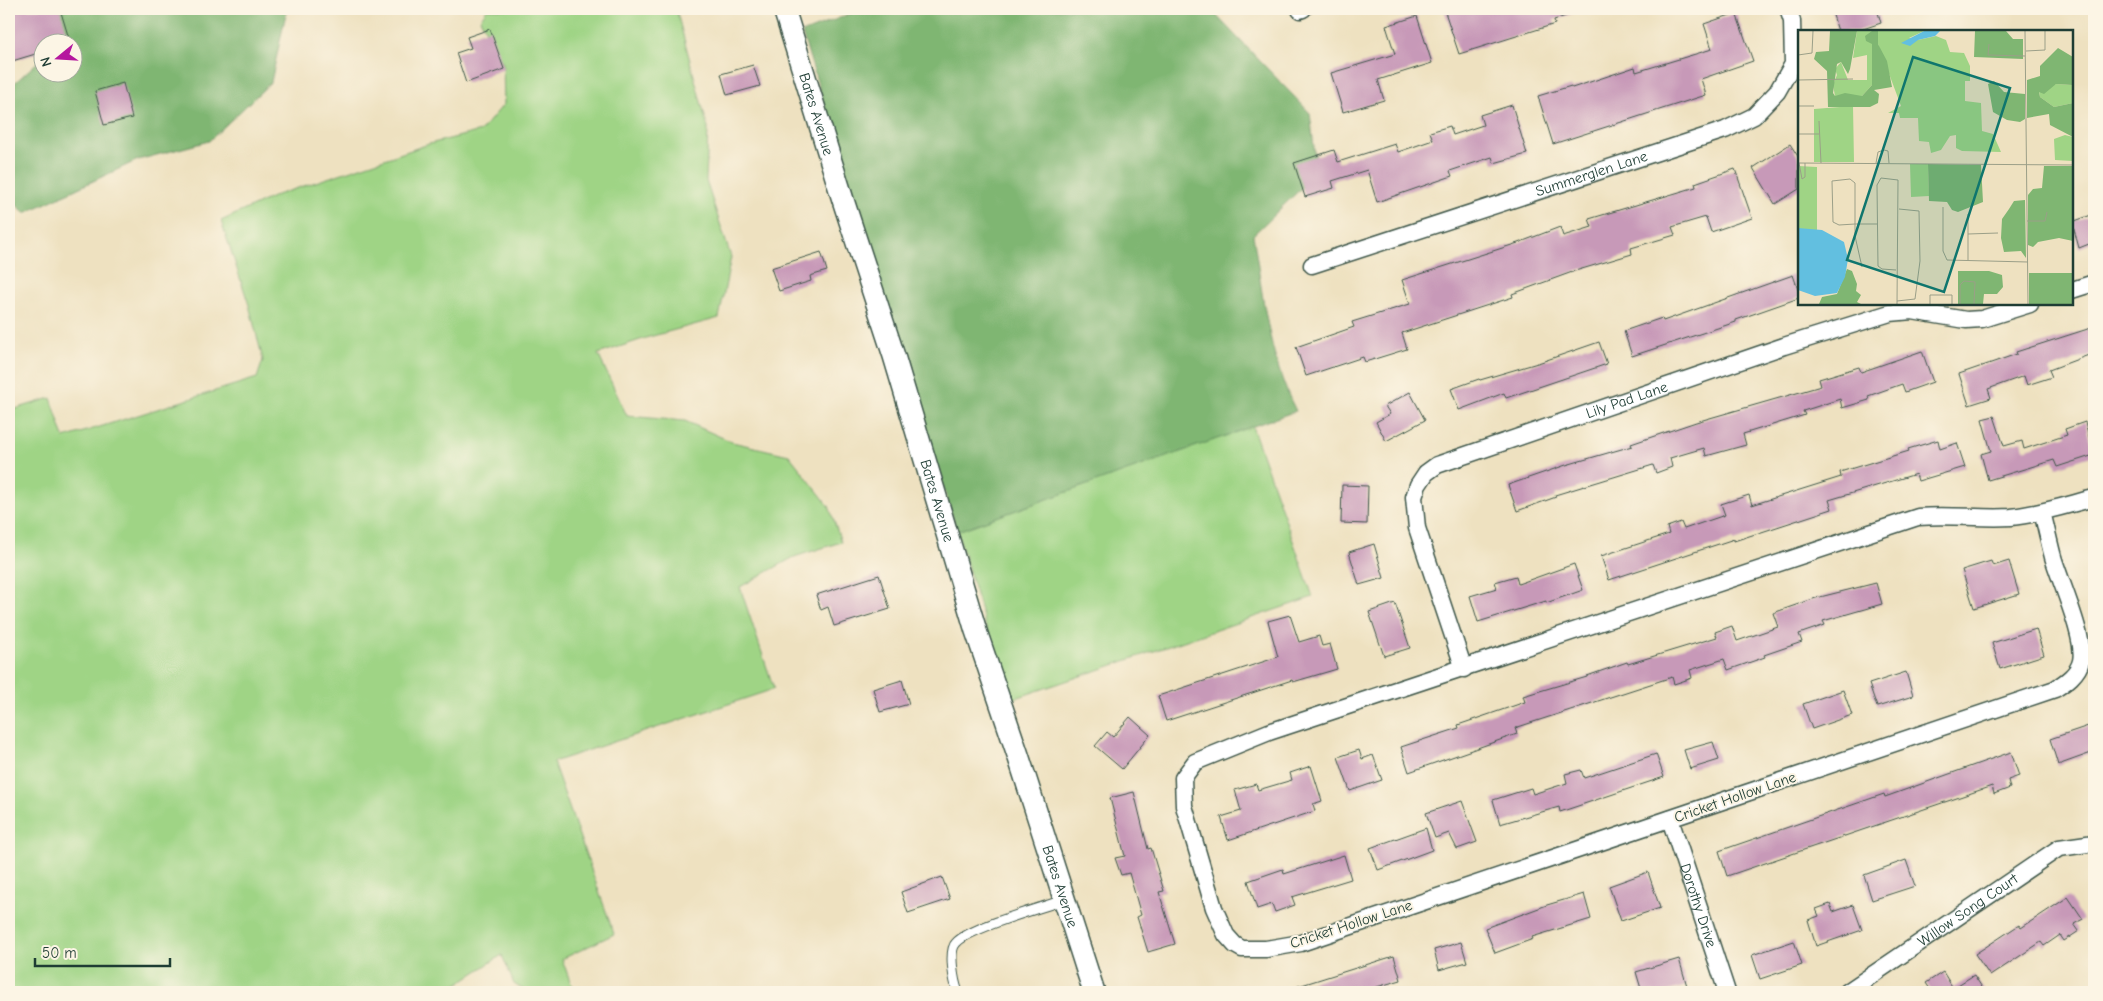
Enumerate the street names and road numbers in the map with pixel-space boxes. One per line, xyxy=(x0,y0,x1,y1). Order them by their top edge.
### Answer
street label: Bates Avenue xyxy=(795,71,838,158)
street label: Summerglen Lane xyxy=(1533,147,1650,200)
street label: Lily Pad Lane xyxy=(1583,377,1670,422)
street label: Bates Avenue xyxy=(916,457,958,545)
street label: Cricket Hollow Lane xyxy=(1672,768,1799,826)
street label: Bates Avenue xyxy=(1039,843,1082,930)
street label: Dorothy Drive xyxy=(1676,861,1721,950)
street label: Willow Song Court xyxy=(1914,869,2022,950)
street label: Cricket Hollow Lane xyxy=(1288,896,1415,952)

